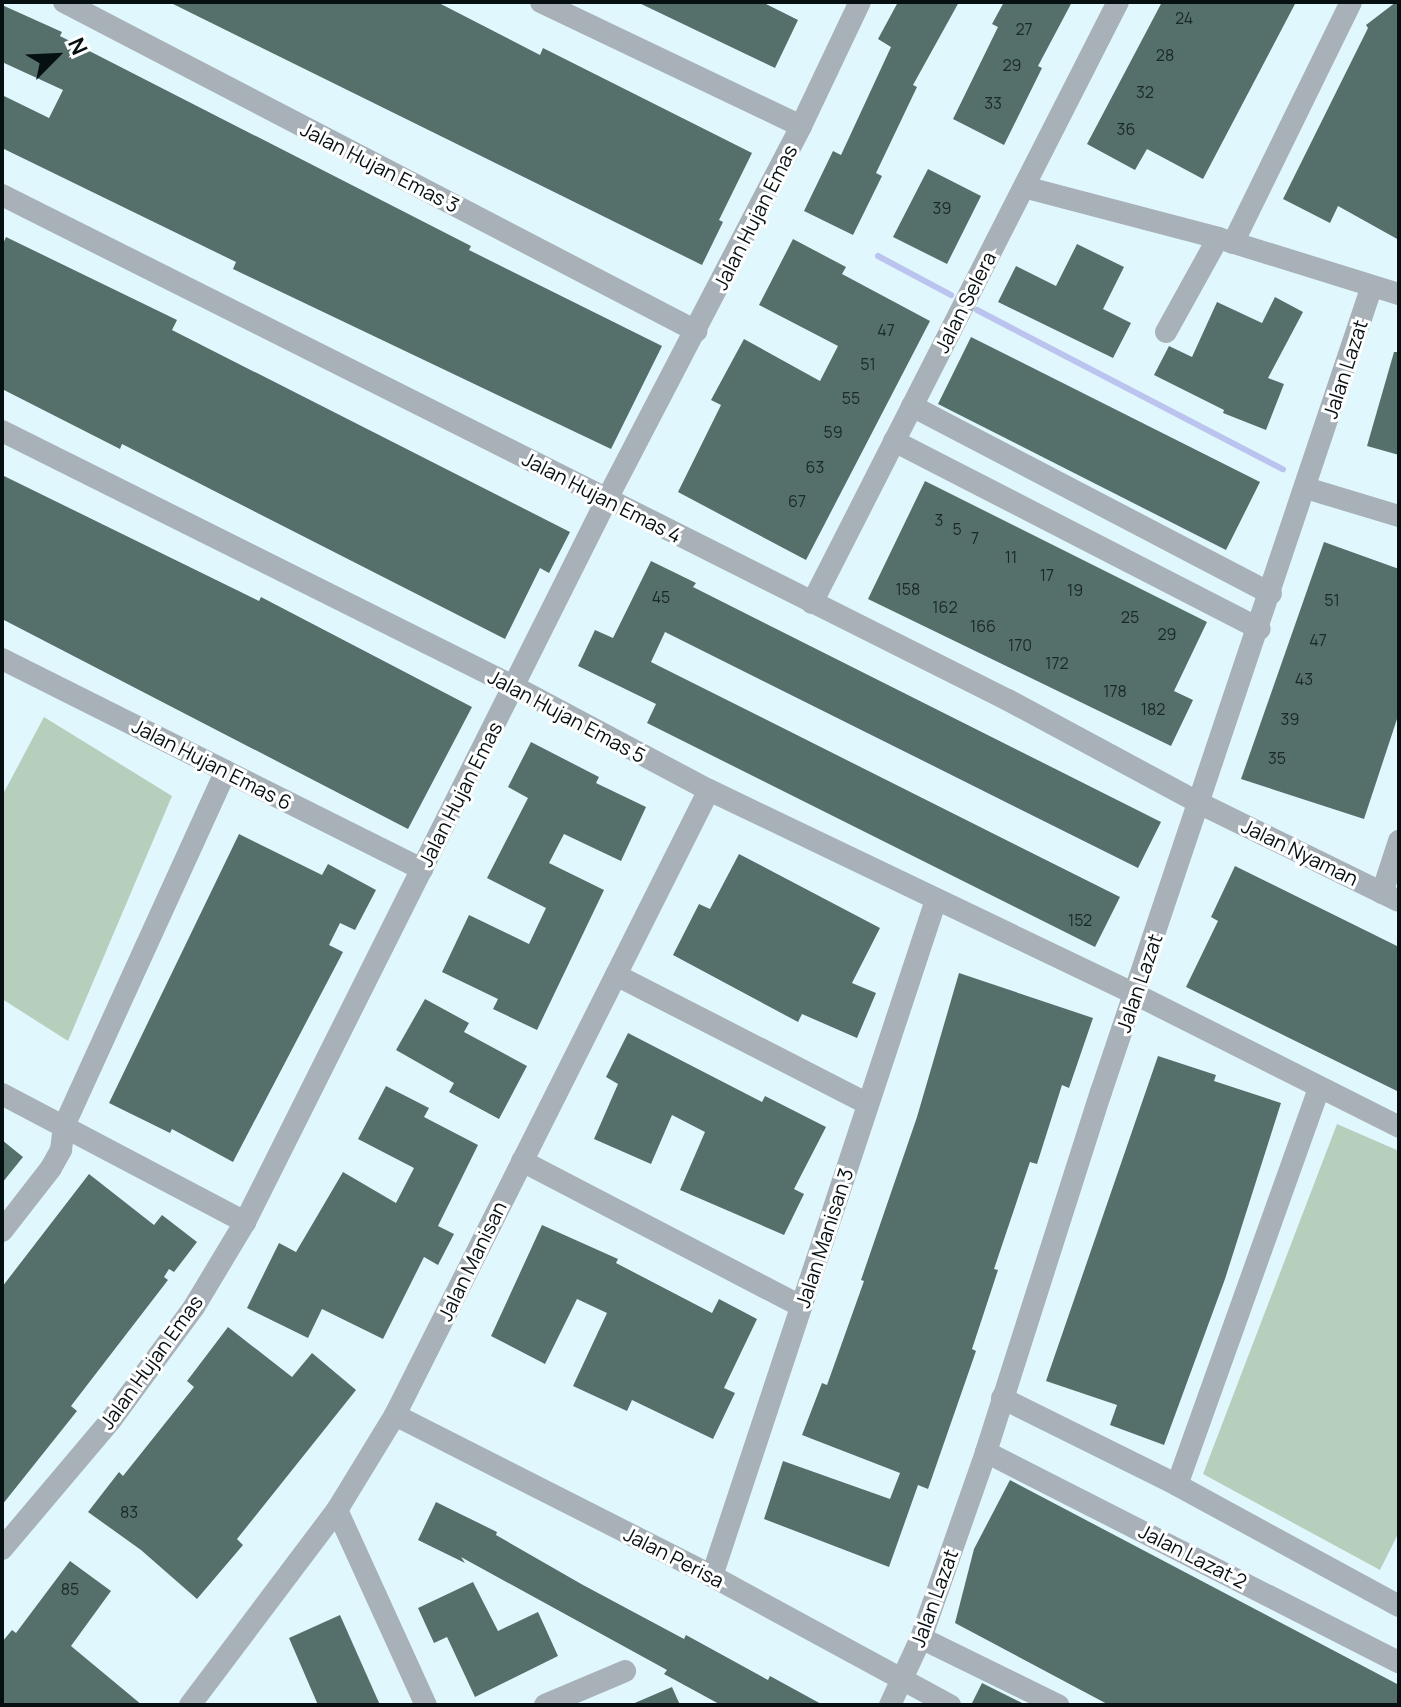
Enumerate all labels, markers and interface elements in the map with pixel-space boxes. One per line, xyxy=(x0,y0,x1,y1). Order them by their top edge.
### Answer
house number: 24 xyxy=(1175,8,1193,28)
north arrow xyxy=(16,16,96,96)
house number: 27 xyxy=(1015,19,1033,39)
text: N xyxy=(61,33,95,60)
house number: 28 xyxy=(1156,45,1174,65)
house number: 29 xyxy=(1002,55,1022,75)
house number: 32 xyxy=(1136,82,1154,102)
house number: 33 xyxy=(984,93,1002,113)
street label: Jalan Hujan Emas 3 xyxy=(297,117,463,217)
house number: 36 xyxy=(1117,119,1135,139)
street label: Jalan Hujan Emas xyxy=(708,140,802,294)
house number: 39 xyxy=(933,198,951,218)
street label: Jalan Selera xyxy=(929,247,1001,357)
street label: Jalan Lazat xyxy=(1318,317,1372,421)
house number: 47 xyxy=(877,320,895,340)
house number: 51 xyxy=(860,354,876,374)
house number: 55 xyxy=(842,388,860,408)
house number: 59 xyxy=(823,422,843,442)
street label: Jalan Hujan Emas 4 xyxy=(518,446,686,548)
house number: 63 xyxy=(806,457,824,477)
house number: 67 xyxy=(788,491,806,511)
house number: 3 xyxy=(935,510,943,530)
house number: 5 xyxy=(952,519,962,539)
house number: 7 xyxy=(971,528,979,548)
house number: 11 xyxy=(1005,547,1017,567)
house number: 17 xyxy=(1040,565,1054,585)
house number: 158 xyxy=(896,579,920,599)
house number: 19 xyxy=(1067,580,1083,600)
house number: 45 xyxy=(652,587,670,607)
house number: 51 xyxy=(1324,590,1340,610)
house number: 162 xyxy=(932,597,958,617)
house number: 25 xyxy=(1121,607,1139,627)
house number: 166 xyxy=(970,616,996,636)
house number: 29 xyxy=(1157,624,1177,644)
house number: 47 xyxy=(1309,630,1327,650)
house number: 170 xyxy=(1008,635,1032,655)
house number: 172 xyxy=(1045,653,1069,673)
street label: Jalan Hujan Emas 5 xyxy=(484,664,650,768)
house number: 43 xyxy=(1295,669,1313,689)
house number: 178 xyxy=(1103,681,1127,701)
house number: 182 xyxy=(1141,699,1165,719)
house number: 39 xyxy=(1281,709,1299,729)
street label: Jalan Hujan Emas 6 xyxy=(128,713,296,815)
street label: Jalan Hujan Emas xyxy=(413,717,507,871)
house number: 35 xyxy=(1268,748,1286,768)
street label: Jalan Nyaman xyxy=(1238,813,1362,891)
house number: 152 xyxy=(1068,910,1092,930)
street label: Jalan Lazat xyxy=(1111,931,1167,1035)
street label: Jalan Manisan 3 xyxy=(790,1165,858,1311)
street label: Jalan Manisan xyxy=(433,1197,511,1325)
street label: Jalan Hujan Emas xyxy=(94,1290,208,1434)
house number: 83 xyxy=(120,1502,138,1522)
street label: Jalan Lazat 2 xyxy=(1135,1519,1251,1593)
street label: Jalan Perisa xyxy=(620,1522,728,1592)
street label: Jalan Lazat xyxy=(905,1546,963,1650)
house number: 85 xyxy=(61,1579,79,1599)

